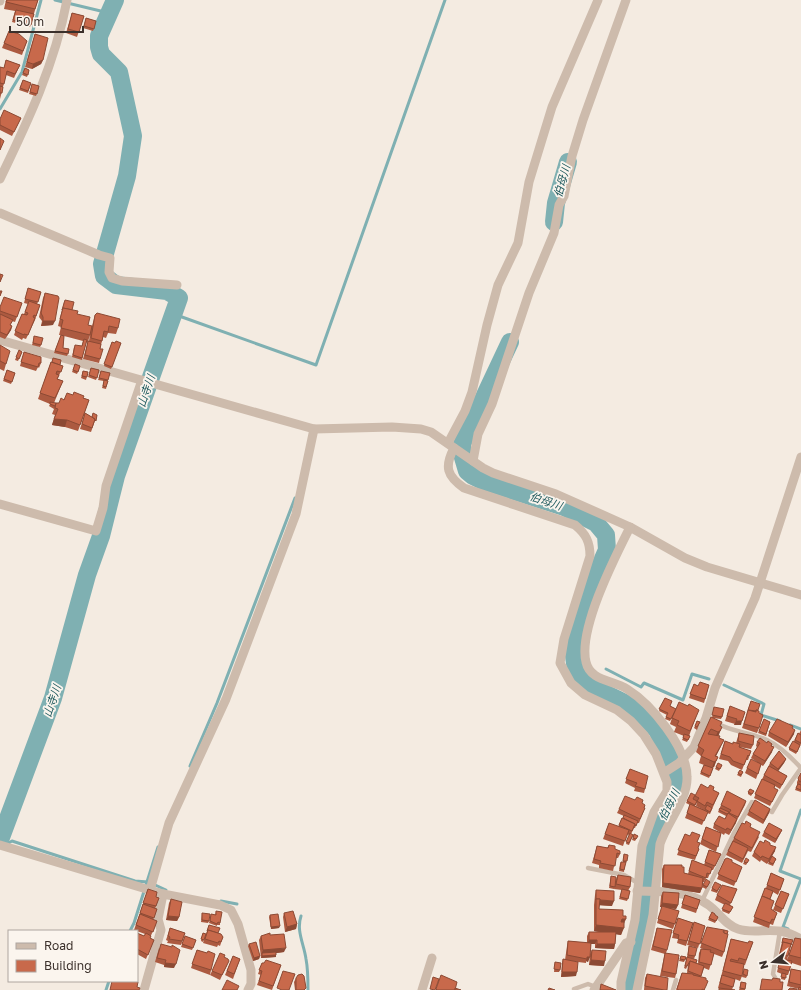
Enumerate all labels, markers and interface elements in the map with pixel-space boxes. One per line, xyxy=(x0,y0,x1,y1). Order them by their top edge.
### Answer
scale bar xyxy=(10,8,83,34)
text: 50 m xyxy=(16,14,44,29)
water label: 伯母川 xyxy=(551,162,573,199)
water label: 山寺川 xyxy=(134,372,157,409)
water label: 伯母川 xyxy=(528,489,565,512)
water label: 山寺川 xyxy=(40,682,63,719)
water label: 伯母川 xyxy=(655,786,682,822)
legend xyxy=(8,930,138,982)
text: Road xyxy=(44,938,73,953)
north arrow xyxy=(753,942,793,982)
text: Building xyxy=(44,958,92,973)
text: N xyxy=(756,959,770,971)

